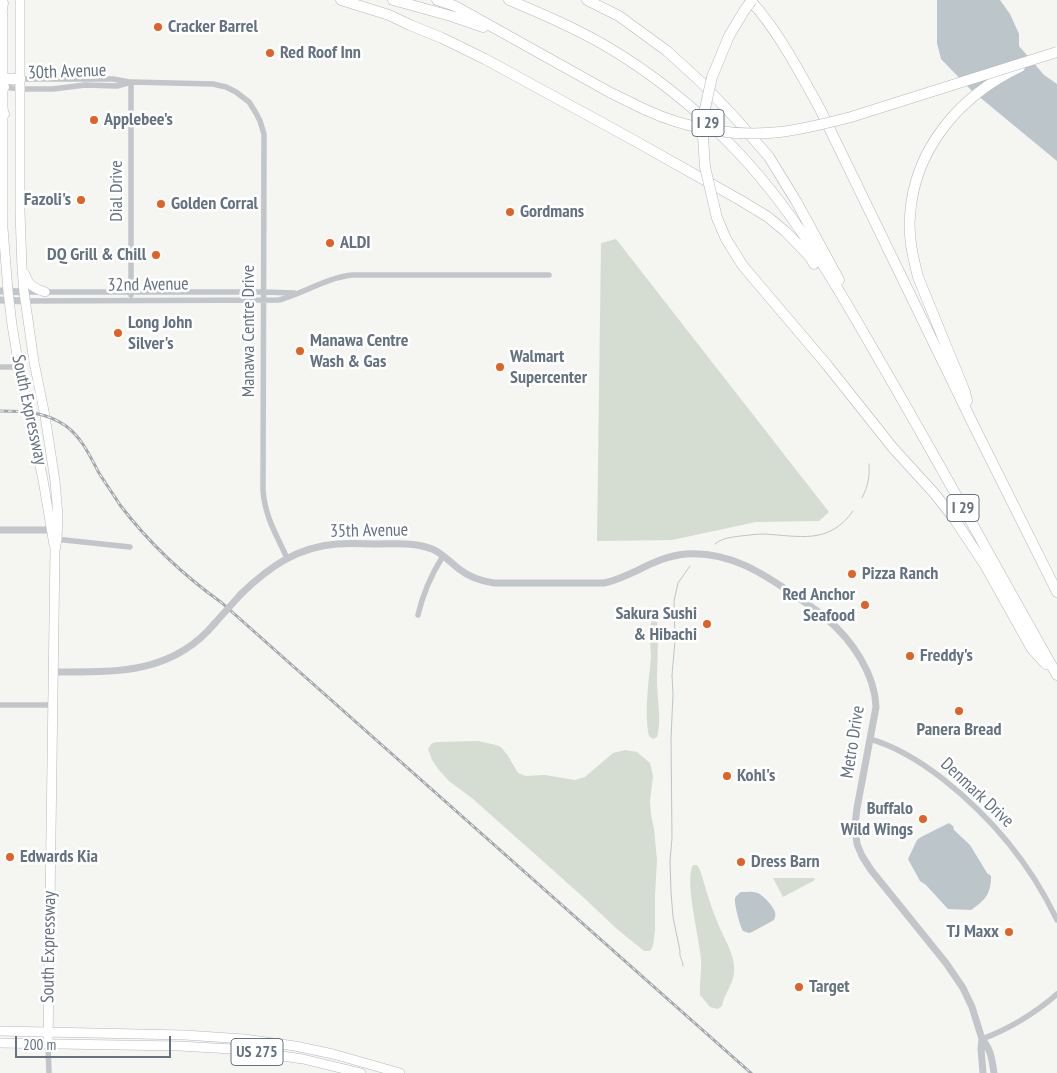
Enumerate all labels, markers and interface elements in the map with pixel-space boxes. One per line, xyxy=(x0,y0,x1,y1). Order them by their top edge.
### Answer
place label: Cracker Barrel xyxy=(168,16,258,38)
marker: Cracker Barrel xyxy=(152,21,164,33)
place label: Red Roof Inn xyxy=(280,42,361,64)
marker: Red Roof Inn xyxy=(264,47,276,59)
street label: 30th Avenue xyxy=(27,60,107,84)
place label: Applebee's xyxy=(104,109,173,131)
road number: I 29 xyxy=(692,110,724,136)
marker: Applebee's xyxy=(88,114,100,126)
street label: Dial Drive xyxy=(106,160,128,222)
place label: Fazoli's xyxy=(24,189,71,211)
place label: Golden Corral xyxy=(171,193,258,215)
marker: Fazoli's xyxy=(75,194,87,206)
marker: Golden Corral xyxy=(155,198,167,210)
place label: Gordmans xyxy=(520,201,584,223)
marker: Gordmans xyxy=(504,206,516,218)
place label: ALDI xyxy=(340,232,371,254)
marker: ALDI xyxy=(324,237,336,249)
place label: DQ Grill & Chill xyxy=(47,244,146,266)
marker: DQ Grill & Chill xyxy=(150,249,162,261)
street label: Manawa Centre Drive xyxy=(238,265,260,397)
street label: 32nd Avenue xyxy=(107,273,189,297)
place label: Long John Silver's xyxy=(128,312,192,354)
marker: Long John Silver's xyxy=(112,327,124,339)
place label: Manawa Centre Wash & Gas xyxy=(310,330,408,372)
marker: Manawa Centre Wash & Gas xyxy=(294,345,306,357)
place label: Walmart Supercenter xyxy=(510,346,587,388)
street label: South Expressway xyxy=(7,353,51,467)
marker: Walmart Supercenter xyxy=(494,361,506,373)
road number: I 29 xyxy=(947,494,979,522)
street label: 35th Avenue xyxy=(330,520,408,542)
place label: Pizza Ranch xyxy=(862,563,938,585)
marker: Pizza Ranch xyxy=(846,568,858,580)
place label: Red Anchor Seafood xyxy=(782,584,855,626)
marker: Red Anchor Seafood xyxy=(859,599,871,611)
place label: Sakura Sushi & Hibachi xyxy=(615,603,697,646)
marker: Sakura Sushi & Hibachi xyxy=(701,618,713,630)
place label: Freddy's xyxy=(920,645,973,667)
marker: Freddy's xyxy=(904,650,916,662)
street label: Metro Drive xyxy=(837,704,869,780)
marker: Panera Bread xyxy=(953,705,965,717)
place label: Panera Bread xyxy=(916,719,1002,741)
street label: Denmark Drive xyxy=(936,754,1018,832)
place label: Kohl's xyxy=(737,765,775,787)
marker: Kohl's xyxy=(721,770,733,782)
place label: Buffalo Wild Wings xyxy=(841,798,913,841)
marker: Buffalo Wild Wings xyxy=(917,813,929,825)
place label: Edwards Kia xyxy=(20,846,98,868)
marker: Edwards Kia xyxy=(4,851,16,863)
place label: Dress Barn xyxy=(751,851,820,873)
marker: Dress Barn xyxy=(735,856,747,868)
street label: South Expressway xyxy=(37,891,61,1003)
place label: TJ Maxx xyxy=(946,921,999,943)
marker: TJ Maxx xyxy=(1003,926,1015,938)
place label: Target xyxy=(809,976,850,998)
marker: Target xyxy=(793,981,805,993)
scale bar xyxy=(18,1026,174,1058)
text: 200 m xyxy=(23,1035,56,1054)
road number: US 275 xyxy=(231,1038,283,1066)

